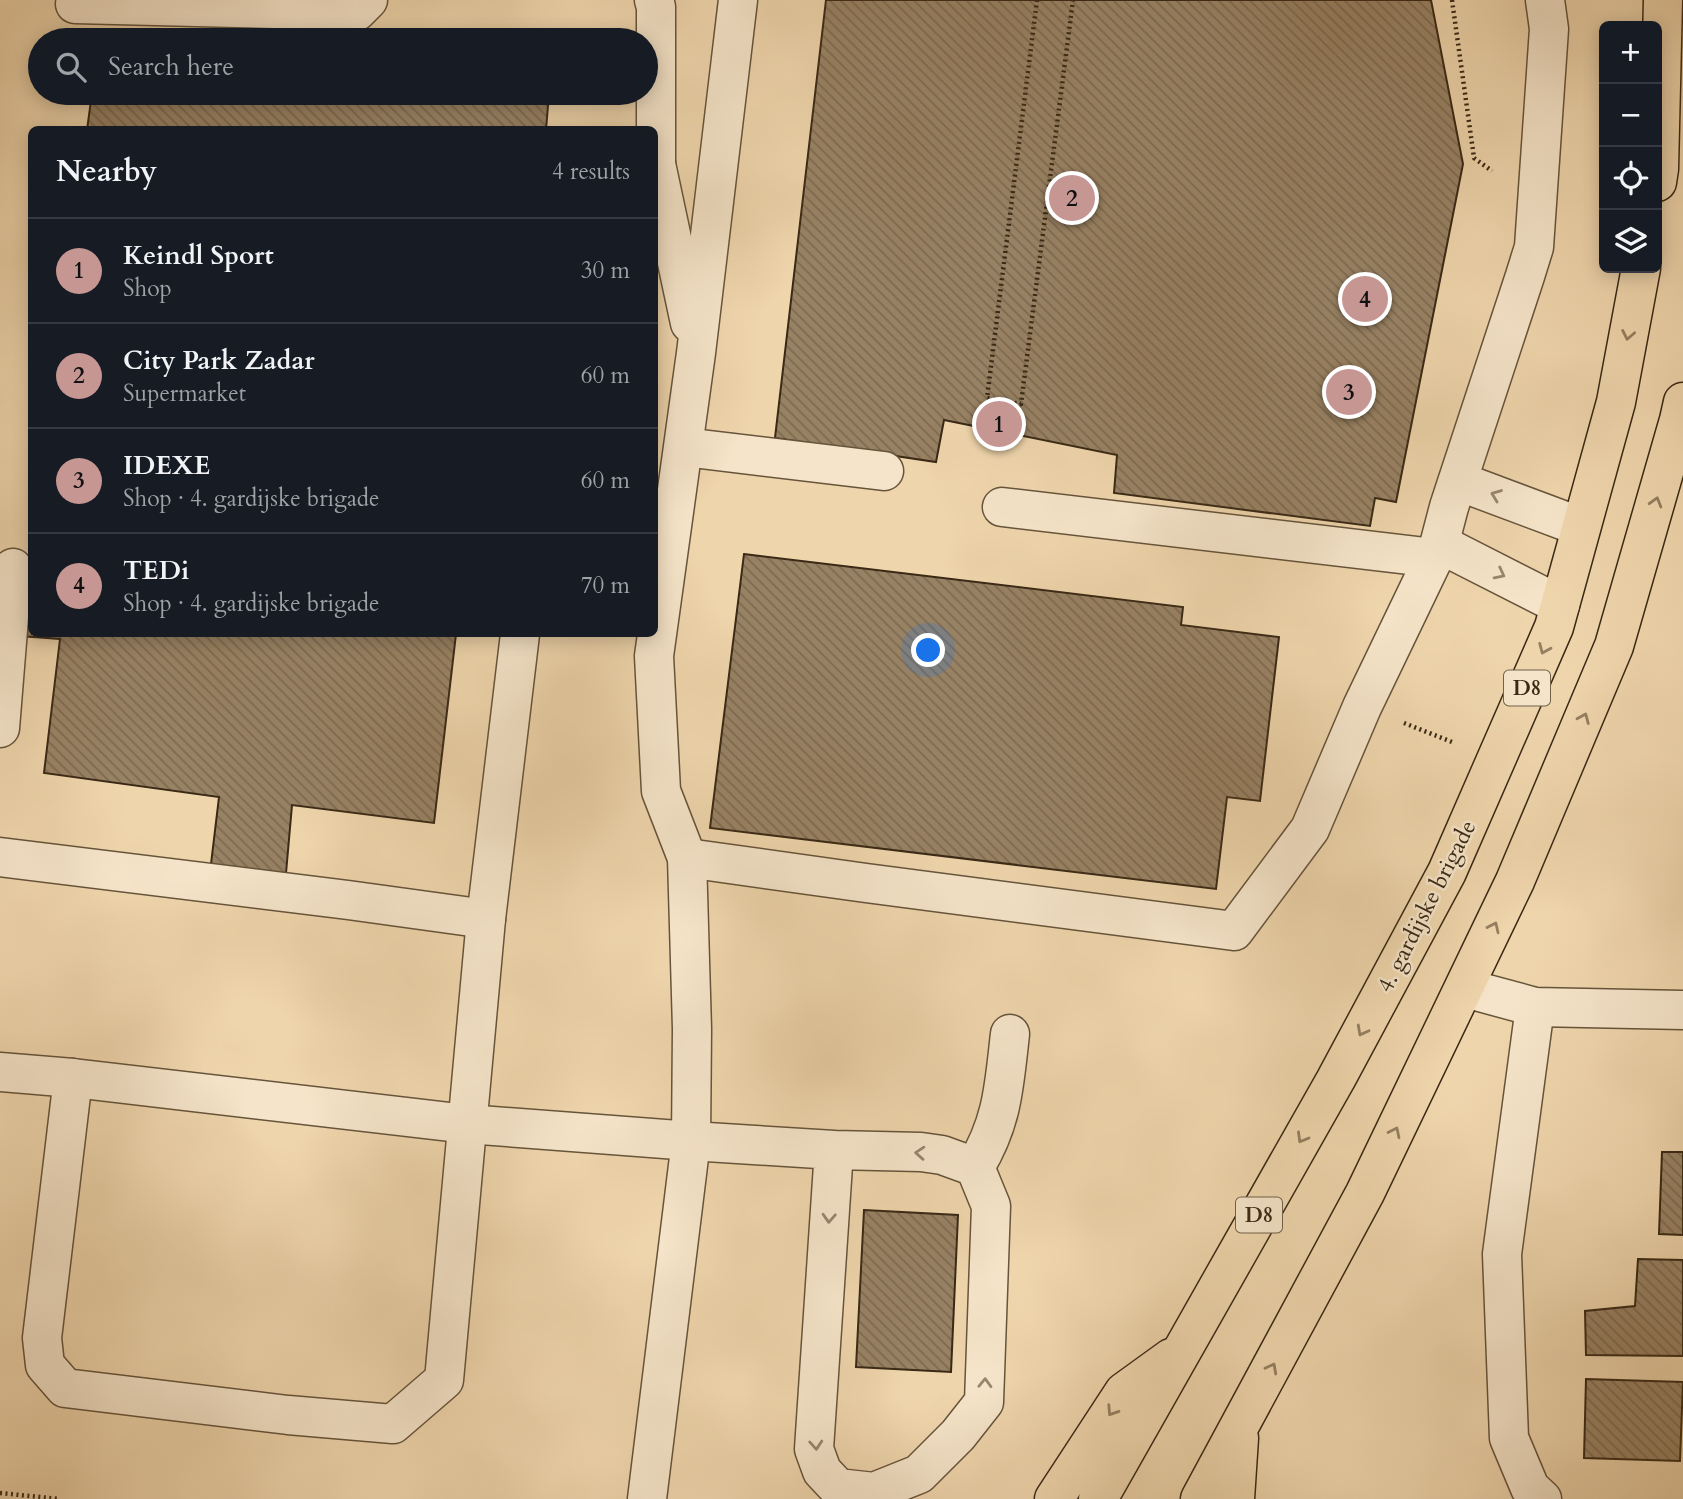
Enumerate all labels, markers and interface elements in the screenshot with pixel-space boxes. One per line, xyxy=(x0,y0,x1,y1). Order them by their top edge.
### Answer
map controls xyxy=(1599,21,1662,273)
button: + xyxy=(1599,21,1662,84)
search box xyxy=(28,28,658,105)
icon: search xyxy=(52,48,90,86)
text: Search here xyxy=(108,49,234,84)
button: − xyxy=(1599,84,1662,147)
button: locate xyxy=(1599,147,1662,210)
text: Nearby xyxy=(56,151,157,192)
text: 4 results xyxy=(552,156,630,187)
pin: 2 xyxy=(1049,172,1095,224)
button: layers xyxy=(1599,210,1662,273)
text: Keindl Sport xyxy=(123,238,274,273)
text: 1 xyxy=(73,255,85,286)
text: 30 m xyxy=(581,255,630,286)
text: Shop xyxy=(123,273,172,304)
pin: 4 xyxy=(1342,273,1388,325)
one-way arrow xyxy=(1621,329,1636,341)
text: City Park Zadar xyxy=(123,343,315,378)
text: 2 xyxy=(73,360,85,391)
text: 60 m xyxy=(581,360,630,391)
pin: 3 xyxy=(1326,366,1372,418)
text: Supermarket xyxy=(123,378,246,409)
pin: 1 xyxy=(976,398,1022,450)
text: IDEXE xyxy=(123,448,210,483)
text: 3 xyxy=(73,465,85,496)
text: 60 m xyxy=(581,465,630,496)
text: Shop · 4. gardijske brigade xyxy=(123,483,380,514)
one-way arrow xyxy=(1491,490,1503,504)
one-way arrow xyxy=(1647,497,1662,509)
text: TEDi xyxy=(123,553,189,588)
one-way arrow xyxy=(1493,566,1505,579)
text: 4 xyxy=(73,570,85,601)
text: 70 m xyxy=(581,570,630,601)
text: Shop · 4. gardijske brigade xyxy=(123,588,380,619)
your location xyxy=(911,633,945,667)
one-way arrow xyxy=(1538,642,1552,654)
road number: D8 xyxy=(1504,670,1550,706)
one-way arrow xyxy=(1576,713,1590,725)
street label: 4. gardijske brigade xyxy=(1370,815,1483,998)
one-way arrow xyxy=(1485,922,1499,934)
one-way arrow xyxy=(1357,1024,1370,1036)
one-way arrow xyxy=(1387,1127,1401,1139)
one-way arrow xyxy=(1297,1131,1310,1144)
one-way arrow xyxy=(914,1145,925,1160)
road number: D8 xyxy=(1236,1198,1282,1232)
one-way arrow xyxy=(822,1213,837,1224)
one-way arrow xyxy=(1264,1363,1277,1375)
one-way arrow xyxy=(977,1377,992,1388)
one-way arrow xyxy=(1107,1403,1120,1416)
one-way arrow xyxy=(808,1440,823,1451)

